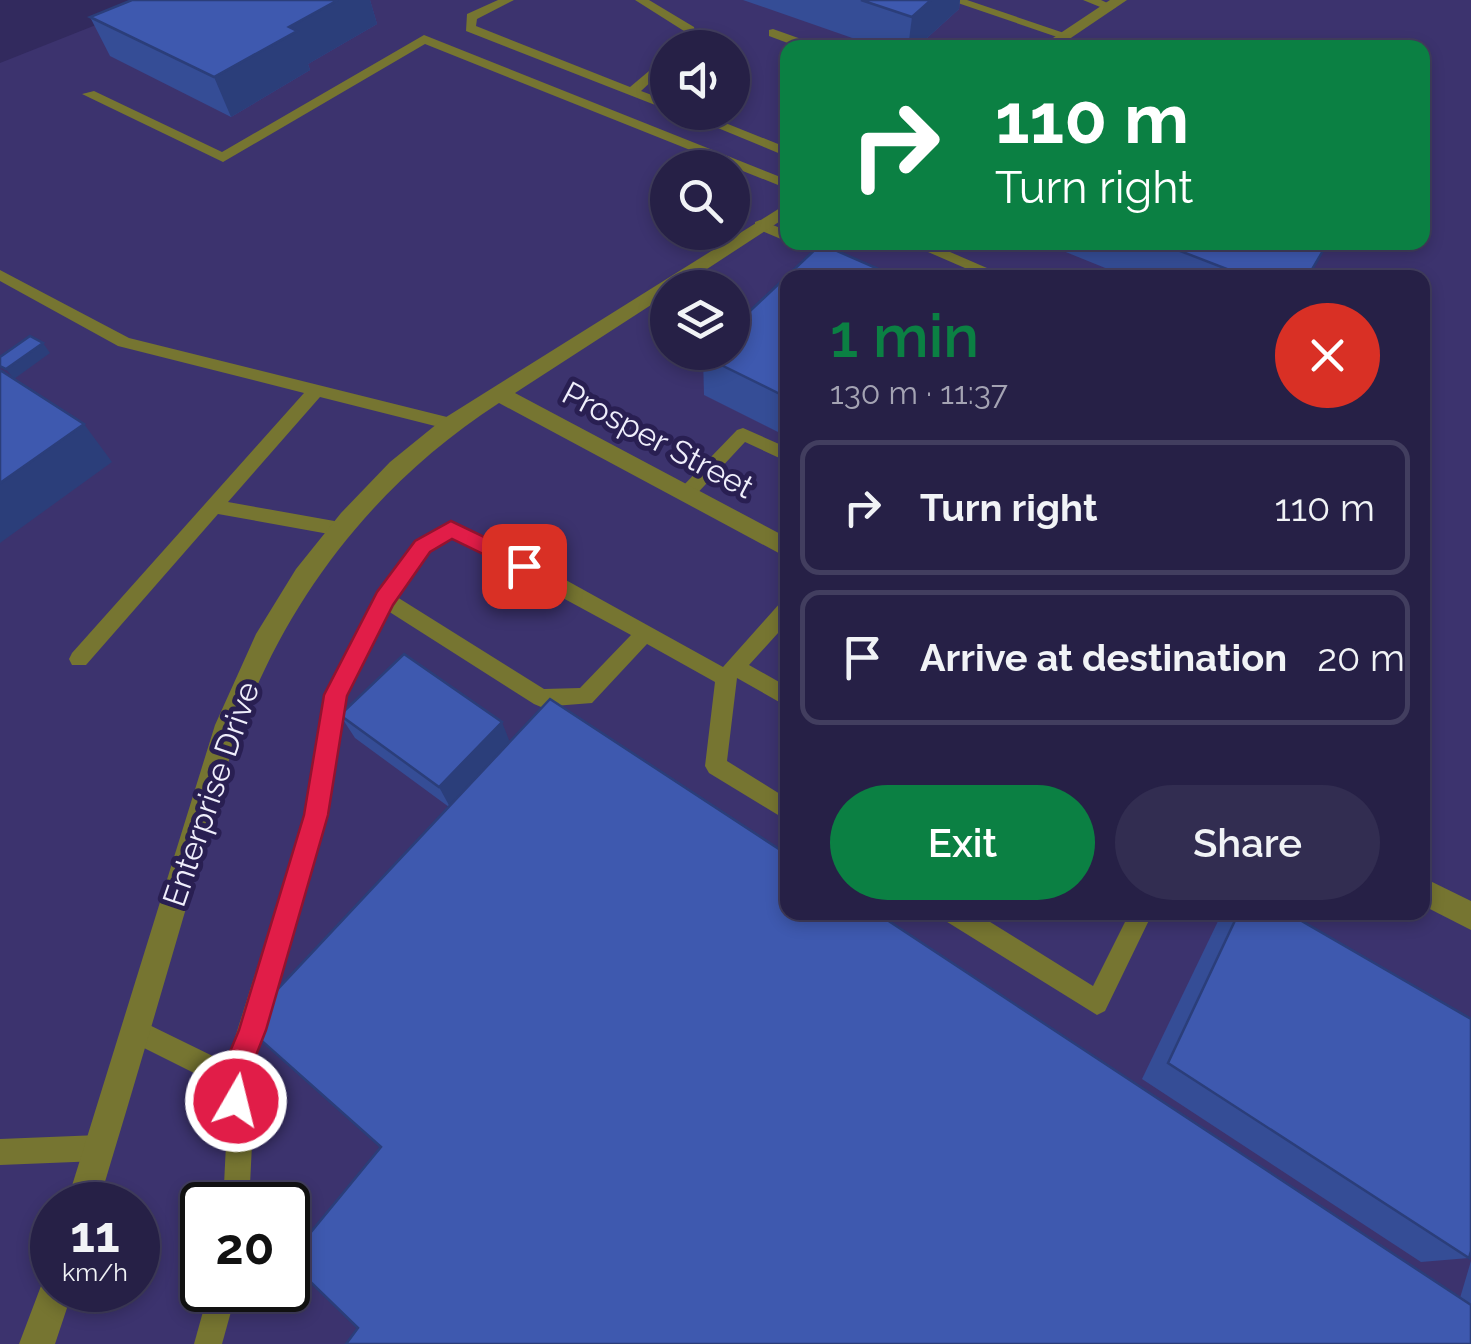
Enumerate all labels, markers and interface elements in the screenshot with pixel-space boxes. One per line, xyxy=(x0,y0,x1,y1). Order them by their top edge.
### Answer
map controls xyxy=(650,30,750,370)
button: sound xyxy=(650,30,750,130)
text: 110 m xyxy=(995,77,1189,159)
icon: right xyxy=(830,80,960,210)
button: search xyxy=(650,150,750,250)
text: Turn right xyxy=(995,161,1193,214)
button: layers xyxy=(650,270,750,370)
text: 1 min xyxy=(830,301,979,371)
button: close xyxy=(1275,303,1380,408)
street label: Prosper Street xyxy=(556,374,760,506)
text: 130 m · 11:37 xyxy=(830,374,1008,411)
icon: right xyxy=(835,480,890,535)
text: Turn right xyxy=(920,485,1097,530)
text: 110 m xyxy=(1275,485,1375,530)
pin xyxy=(482,524,567,609)
icon: arrive xyxy=(497,539,552,594)
icon: arrive xyxy=(835,630,890,685)
text: Arrive at destination xyxy=(920,635,1287,680)
text: 20 m xyxy=(1317,635,1405,680)
street label: Enterprise Drive xyxy=(155,677,266,911)
button: Exit xyxy=(830,785,1095,900)
button: Share xyxy=(1115,785,1380,900)
position arrow xyxy=(184,1049,288,1153)
speed limit sign: 20 xyxy=(180,1182,310,1312)
text: 11 xyxy=(70,1205,120,1264)
text: km/h xyxy=(62,1257,128,1287)

